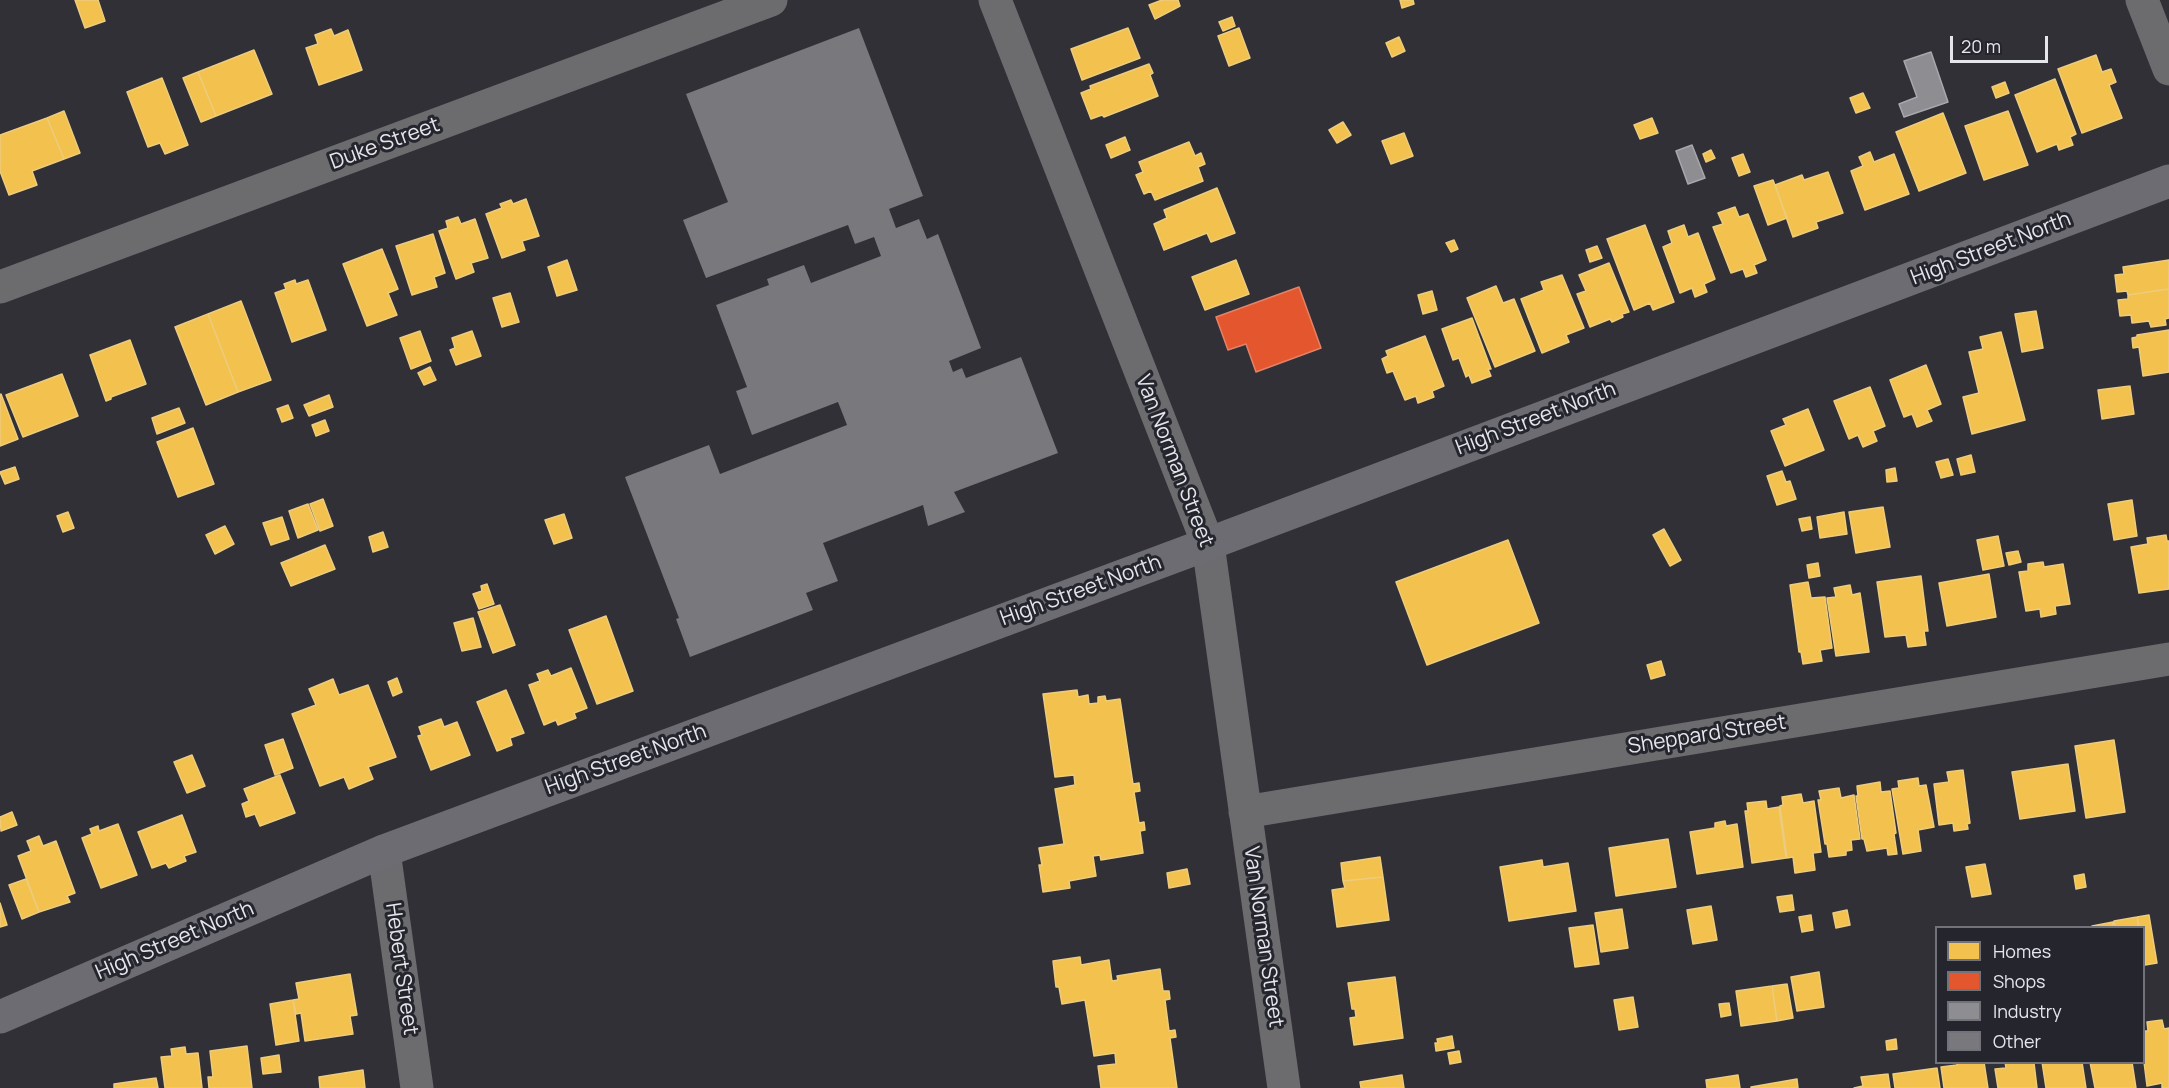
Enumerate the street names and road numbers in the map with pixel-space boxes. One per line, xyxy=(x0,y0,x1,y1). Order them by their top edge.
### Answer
street label: Duke Street xyxy=(327,113,443,175)
street label: High Street North xyxy=(1907,207,2075,291)
street label: Van Norman Street xyxy=(1130,371,1218,551)
street label: High Street North xyxy=(1452,377,1620,461)
street label: High Street North xyxy=(997,550,1165,632)
street label: Sheppard Street xyxy=(1626,710,1788,760)
street label: High Street North xyxy=(542,719,710,801)
street label: Van Norman Street xyxy=(1238,845,1288,1029)
street label: High Street North xyxy=(92,896,258,986)
street label: Hebert Street xyxy=(379,901,423,1037)

